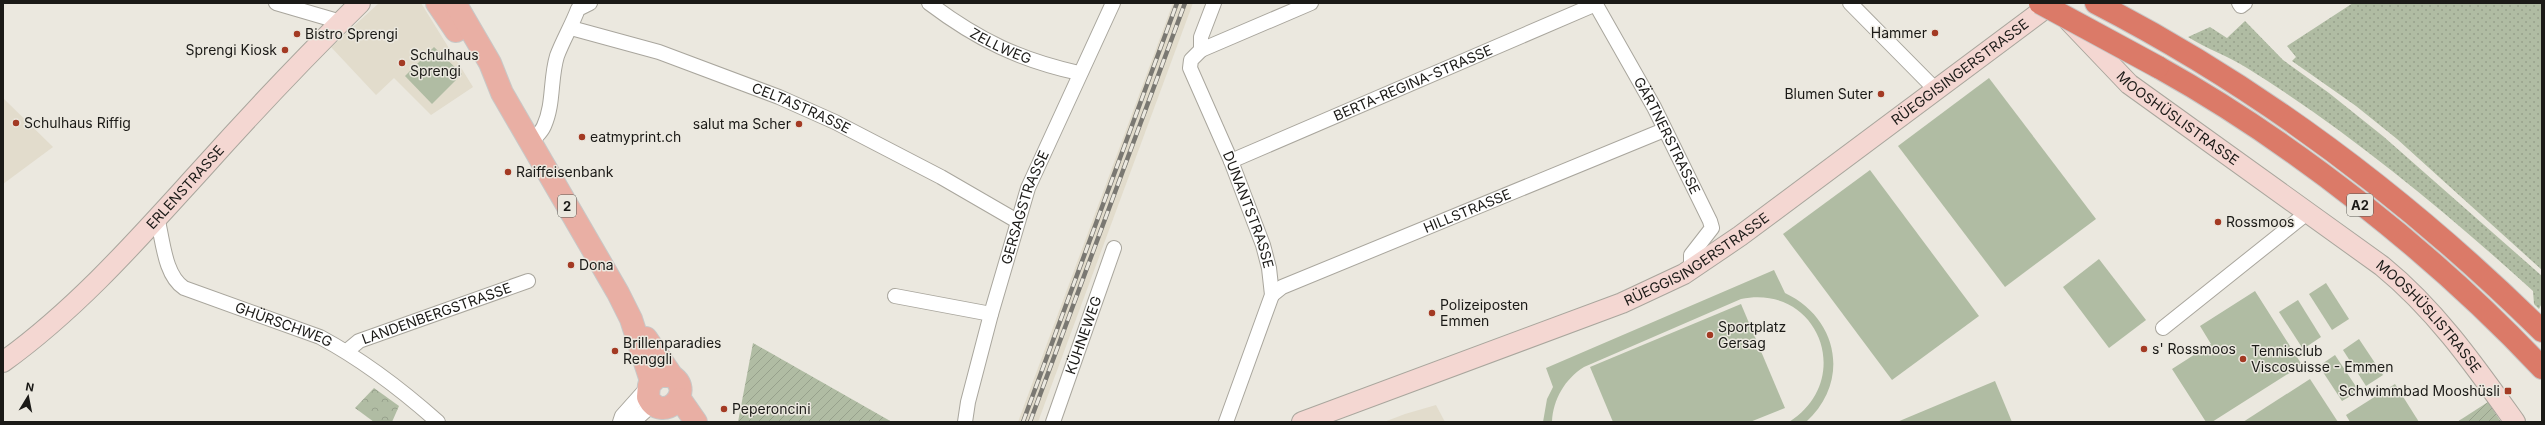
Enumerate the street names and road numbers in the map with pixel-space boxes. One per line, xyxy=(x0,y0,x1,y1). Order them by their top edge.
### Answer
street label: RÜEGGISINGERSTRASSE xyxy=(1888,15,2032,128)
street label: ZELLWEG xyxy=(967,24,1034,67)
street label: BERTA-REGINA-STRASSE xyxy=(1331,41,1495,124)
street label: MOOSHÜSLISTRASSE xyxy=(2113,67,2243,168)
street label: GÄRTNERSTRASSE xyxy=(1631,74,1704,197)
street label: CELTASTRASSE xyxy=(750,79,854,137)
street label: ERLENSTRASSE xyxy=(142,141,227,232)
street label: GERSAGSTRASSE xyxy=(997,148,1052,266)
street label: DUNANTSTRASSE xyxy=(1220,148,1278,270)
street label: HILLSTRASSE xyxy=(1421,185,1513,236)
road number: A2 xyxy=(2347,194,2373,216)
road number: 2 xyxy=(558,195,576,217)
street label: RÜEGGISINGERSTRASSE xyxy=(1621,209,1772,309)
street label: MOOSHÜSLISTRASSE xyxy=(2373,256,2485,376)
street label: LANDENBERGSTRASSE xyxy=(359,279,513,347)
street label: KÜHNEWEG xyxy=(1061,294,1105,376)
street label: GHÜRSCHWEG xyxy=(233,298,336,350)

